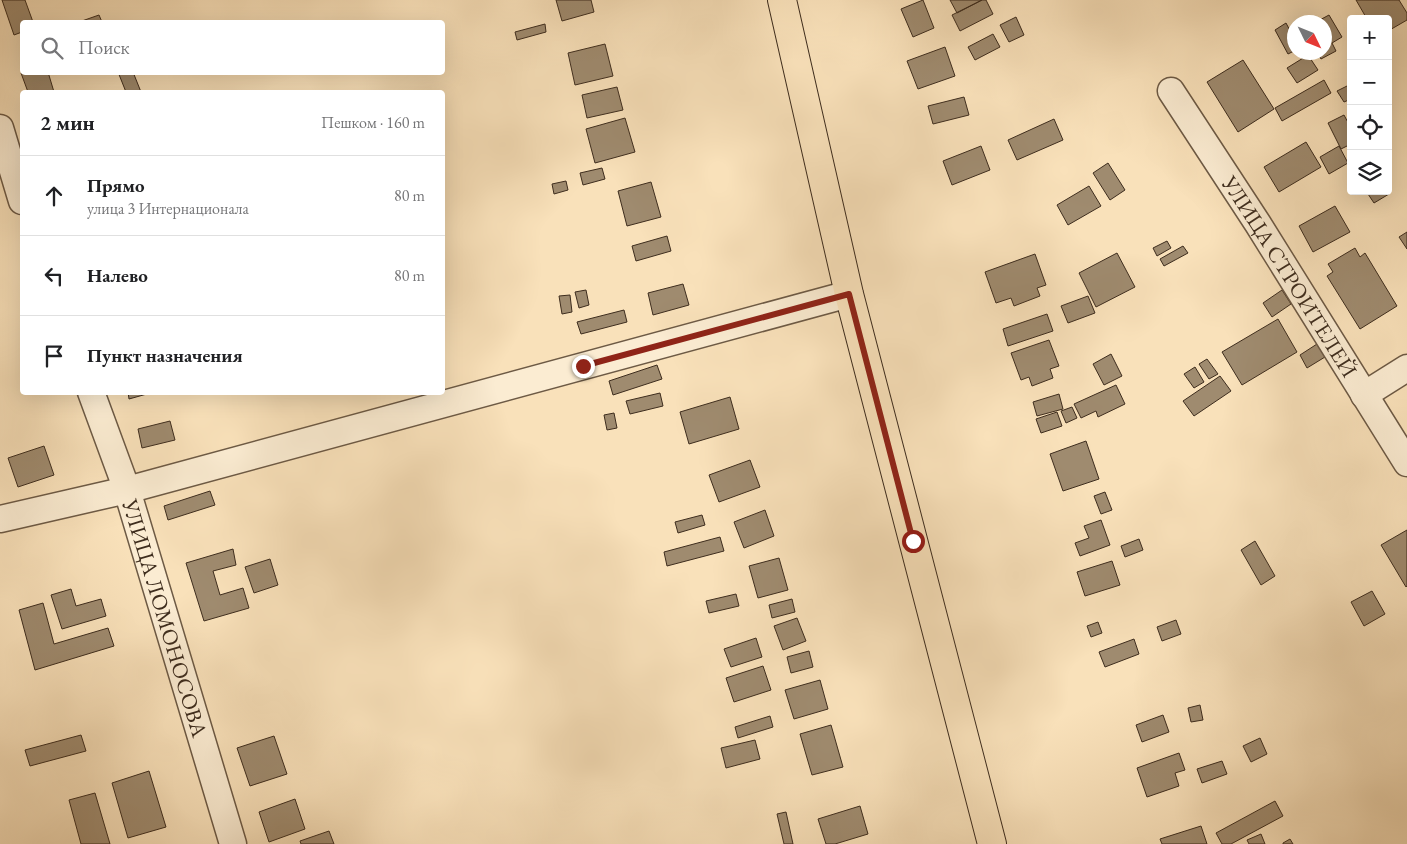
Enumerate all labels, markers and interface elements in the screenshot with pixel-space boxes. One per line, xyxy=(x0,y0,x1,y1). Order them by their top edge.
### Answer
north arrow xyxy=(1287,15,1332,60)
map controls xyxy=(1347,15,1392,195)
button: + xyxy=(1347,15,1392,60)
search box xyxy=(20,20,445,75)
icon: search xyxy=(38,34,66,62)
text: Поиск xyxy=(78,35,130,60)
button: − xyxy=(1347,60,1392,105)
button: locate xyxy=(1347,105,1392,150)
text: 2 мин xyxy=(40,109,95,136)
text: Пешком · 160 m xyxy=(321,112,425,133)
button: layers xyxy=(1347,150,1392,195)
street label: УЛИЦА СТРОИТЕЛЕЙ xyxy=(1215,169,1364,383)
text: Прямо xyxy=(87,173,145,198)
icon: ahead xyxy=(40,182,68,210)
text: 80 m xyxy=(394,185,425,206)
text: улица 3 Интернационала xyxy=(87,198,249,219)
icon: left xyxy=(40,262,68,290)
text: Налево xyxy=(87,263,148,288)
text: 80 m xyxy=(394,265,425,286)
icon: arrive xyxy=(40,342,68,370)
text: Пункт назначения xyxy=(87,343,243,368)
route end xyxy=(572,355,595,378)
street label: УЛИЦА ЛОМОНОСОВА xyxy=(115,495,214,741)
route start xyxy=(902,530,925,553)

